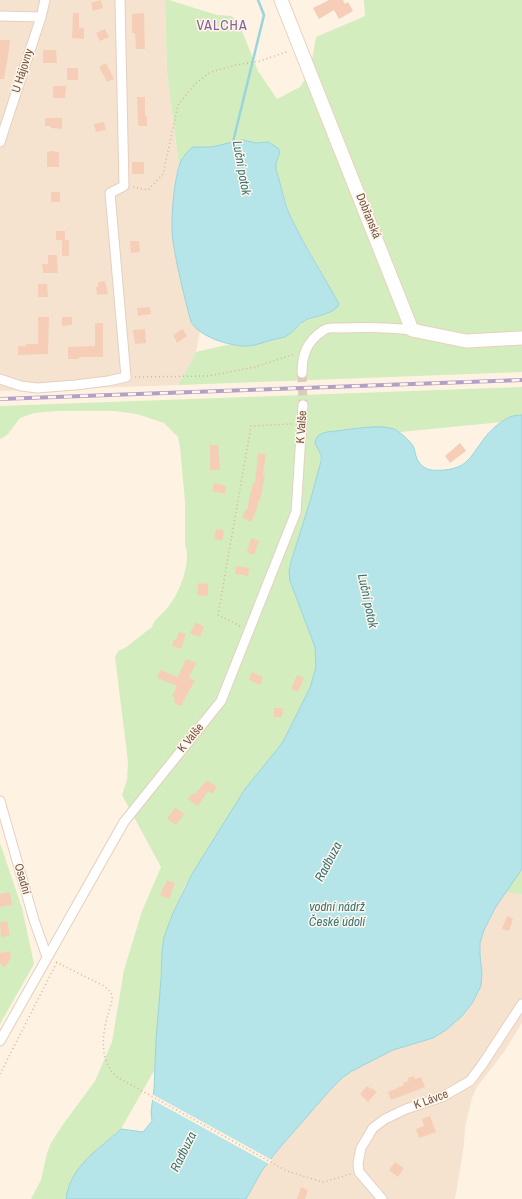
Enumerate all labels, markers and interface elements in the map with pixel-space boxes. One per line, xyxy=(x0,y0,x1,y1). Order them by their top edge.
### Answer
district label: VALCHA xyxy=(196,18,248,34)
street label: U Hájovny xyxy=(9,47,37,95)
water label: Luční potok xyxy=(229,140,253,196)
street label: Dobřanská xyxy=(352,191,384,241)
street label: K Valše xyxy=(294,410,310,444)
water label: Luční potok xyxy=(354,572,380,630)
street label: K Valše xyxy=(175,721,207,755)
water label: Radbuza xyxy=(312,840,346,884)
street label: Osadní xyxy=(11,862,33,896)
water label: vodní nádrž České údolí xyxy=(309,900,365,931)
street label: K Lávce xyxy=(412,1087,450,1113)
water label: Radbuza xyxy=(168,1129,200,1175)

